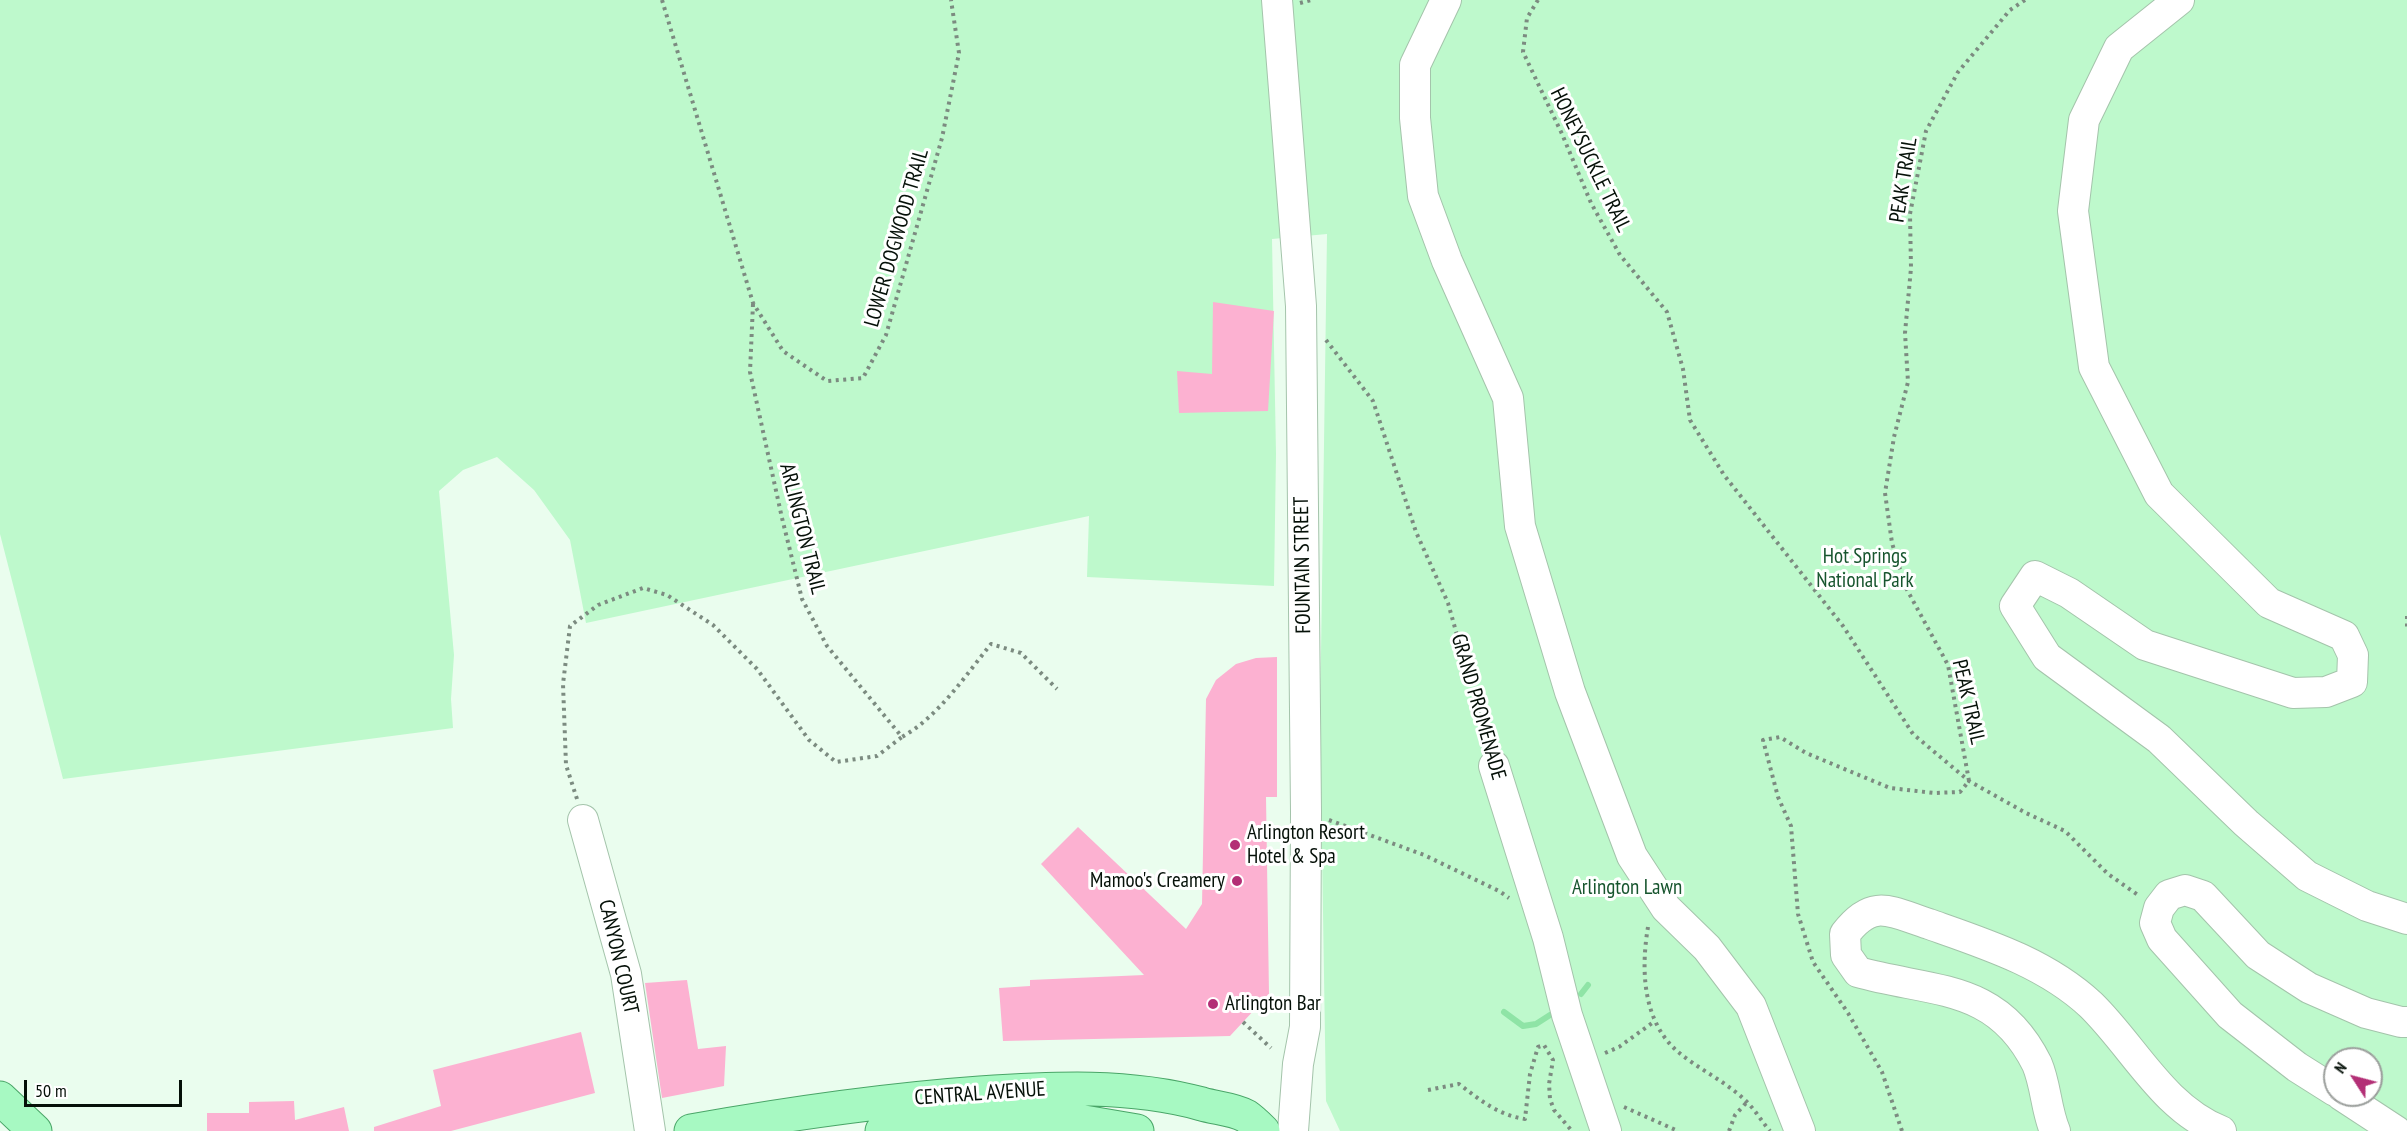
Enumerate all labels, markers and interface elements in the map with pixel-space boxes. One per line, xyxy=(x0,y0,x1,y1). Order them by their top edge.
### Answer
street label: HONEYSUCKLE TRAIL xyxy=(1544,84,1636,236)
street label: PEAK TRAIL xyxy=(1885,136,1923,224)
street label: LOWER DOGWOOD TRAIL xyxy=(860,146,934,330)
street label: ARLINGTON TRAIL xyxy=(774,461,830,597)
street label: FOUNTAIN STREET xyxy=(1289,496,1317,634)
park label: Hot Springs National Park xyxy=(1816,544,1914,594)
street label: GRAND PROMENADE xyxy=(1445,631,1511,783)
street label: PEAK TRAIL xyxy=(1946,657,1990,747)
place label: Arlington Resort Hotel & Spa xyxy=(1247,820,1365,870)
marker: Arlington Resort Hotel & Spa xyxy=(1228,838,1242,852)
place label: Mamoo's Creamery xyxy=(1090,868,1225,894)
marker: Mamoo's Creamery xyxy=(1230,874,1244,888)
park label: Arlington Lawn xyxy=(1572,875,1682,901)
street label: CANYON COURT xyxy=(593,897,643,1017)
place label: Arlington Bar xyxy=(1225,991,1321,1017)
marker: Arlington Bar xyxy=(1206,997,1220,1011)
north arrow xyxy=(2323,1047,2383,1107)
text: N xyxy=(2329,1058,2351,1077)
scale bar xyxy=(27,1068,184,1106)
street label: CENTRAL AVENUE xyxy=(914,1077,1046,1111)
text: 50 m xyxy=(35,1079,67,1102)

